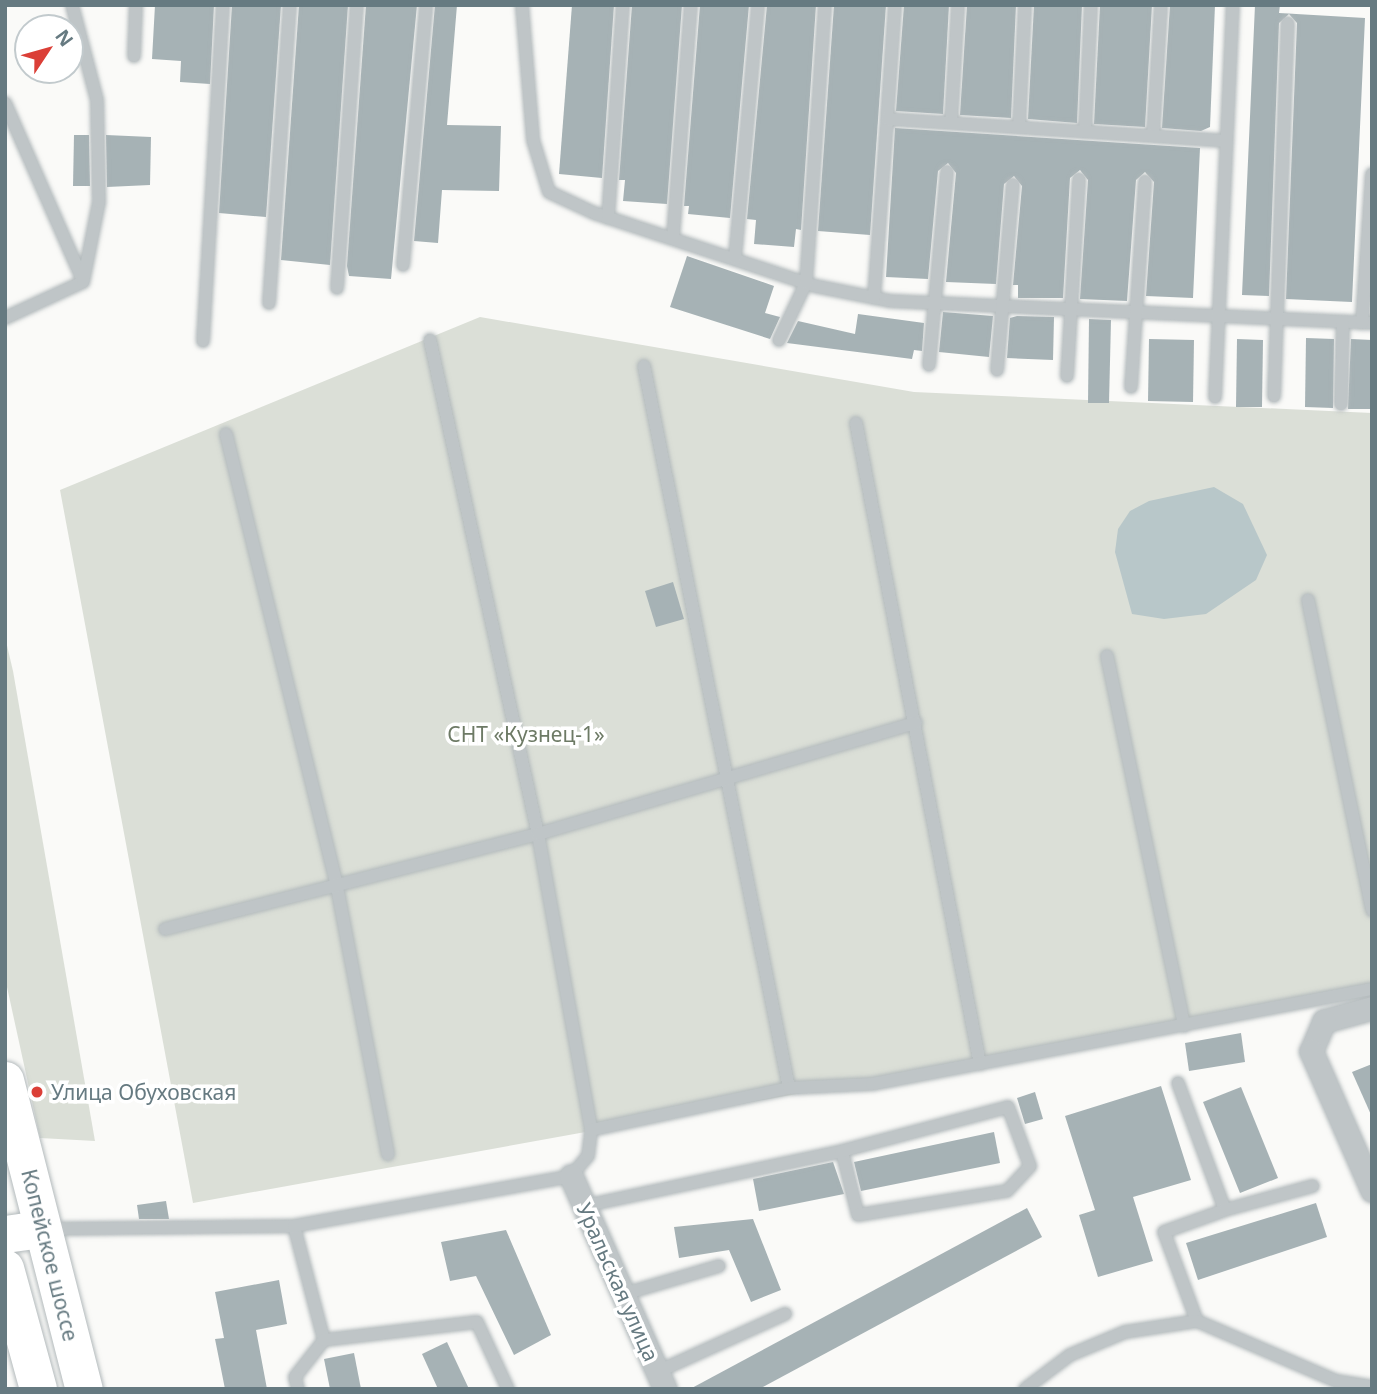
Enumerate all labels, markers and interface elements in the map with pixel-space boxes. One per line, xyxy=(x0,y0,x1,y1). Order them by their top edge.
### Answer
north arrow xyxy=(14,14,84,84)
text: N xyxy=(49,24,79,52)
park label: СНТ «Кузнец-1» xyxy=(447,721,605,747)
place label: Улица Обуховская xyxy=(51,1079,236,1105)
marker: Улица Обуховская xyxy=(29,1084,45,1100)
street label: Копейское шоссе xyxy=(16,1166,84,1344)
street label: Уральская улица xyxy=(572,1199,664,1365)

